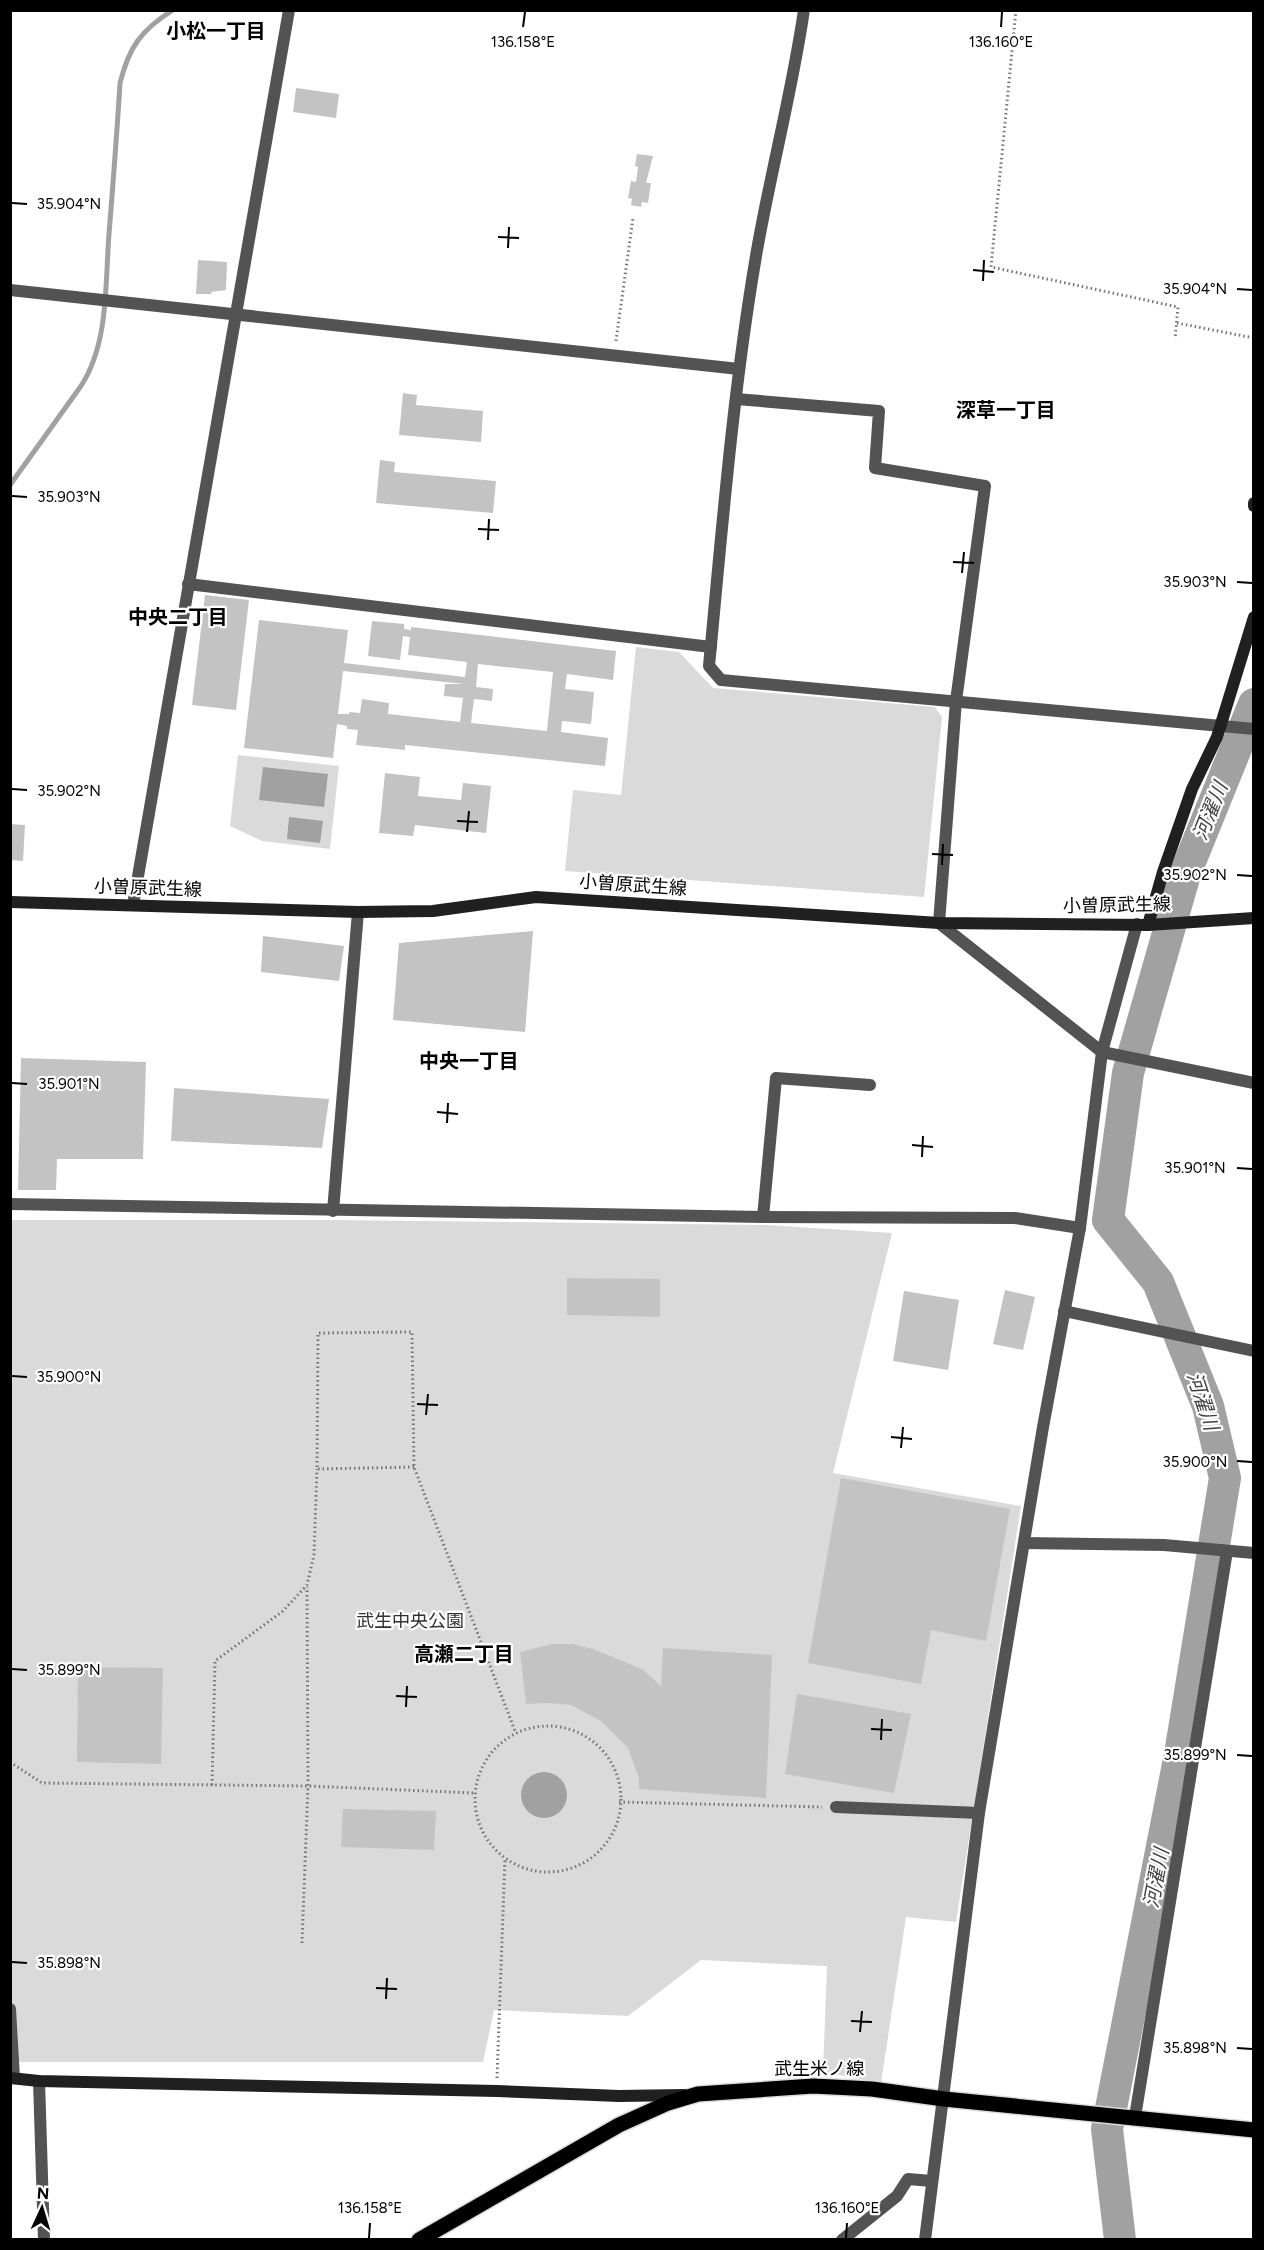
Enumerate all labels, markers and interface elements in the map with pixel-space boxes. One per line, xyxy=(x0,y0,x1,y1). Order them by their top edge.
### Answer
district label: 小松一丁目 xyxy=(166,19,266,43)
text: 136.158°E xyxy=(491,33,555,51)
text: 136.160°E xyxy=(969,33,1033,51)
text: 35.904°N xyxy=(37,195,101,213)
text: 35.904°N xyxy=(1163,280,1227,298)
district label: 深草一丁目 xyxy=(956,398,1056,422)
text: 35.903°N xyxy=(37,488,101,506)
text: 35.903°N xyxy=(1163,573,1227,591)
district label: 中央二丁目 xyxy=(128,605,228,629)
water label: 河濯川 xyxy=(1188,777,1233,843)
text: 35.902°N xyxy=(37,782,101,800)
text: 35.902°N xyxy=(1163,866,1227,884)
street label: 小曽原武生線 xyxy=(578,870,688,900)
street label: 小曽原武生線 xyxy=(94,875,202,901)
street label: 小曽原武生線 xyxy=(1063,893,1171,917)
district label: 中央一丁目 xyxy=(419,1049,519,1073)
text: 35.901°N xyxy=(38,1075,100,1093)
text: 35.901°N xyxy=(1164,1159,1226,1177)
text: 35.900°N xyxy=(37,1368,101,1386)
water label: 河濯川 xyxy=(1182,1369,1224,1435)
text: 35.900°N xyxy=(1163,1453,1227,1471)
park label: 武生中央公園 xyxy=(356,1610,464,1632)
district label: 高瀬二丁目 xyxy=(414,1642,514,1666)
text: 35.899°N xyxy=(37,1661,101,1679)
text: 35.899°N xyxy=(1163,1746,1227,1764)
water label: 河濯川 xyxy=(1138,1844,1174,1910)
text: 35.898°N xyxy=(37,1954,101,1972)
text: 35.898°N xyxy=(1163,2039,1227,2057)
street label: 武生米ノ線 xyxy=(774,2058,864,2080)
north arrow xyxy=(12,2178,72,2238)
text: N xyxy=(36,2184,50,2203)
text: 136.158°E xyxy=(338,2199,402,2217)
text: 136.160°E xyxy=(815,2199,879,2217)

